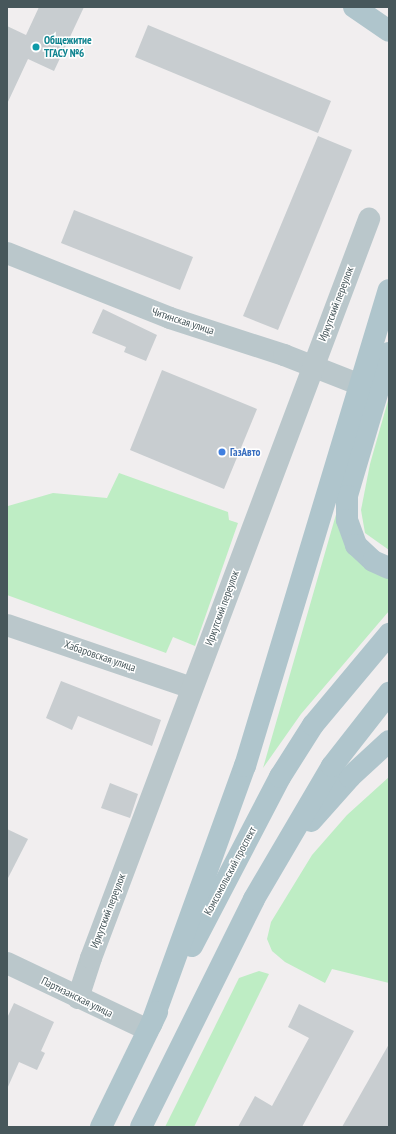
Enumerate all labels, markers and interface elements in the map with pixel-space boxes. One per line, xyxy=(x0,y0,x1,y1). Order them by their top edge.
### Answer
place label: Общежитие ТГАСУ №6 xyxy=(44,34,92,60)
marker: Общежитие ТГАСУ №6 xyxy=(31,42,41,52)
street label: Иркутский переулок xyxy=(316,265,356,343)
street label: Читинская улица xyxy=(150,305,216,337)
place label: ГазАвто xyxy=(230,445,260,459)
marker: ГазАвто xyxy=(217,447,227,457)
street label: Иркутский переулок xyxy=(202,569,242,647)
street label: Хабаровская улица xyxy=(63,638,137,674)
street label: Комсомольский проспект xyxy=(201,825,259,917)
street label: Иркутский переулок xyxy=(88,872,128,950)
street label: Партизанская улица xyxy=(39,974,115,1020)

